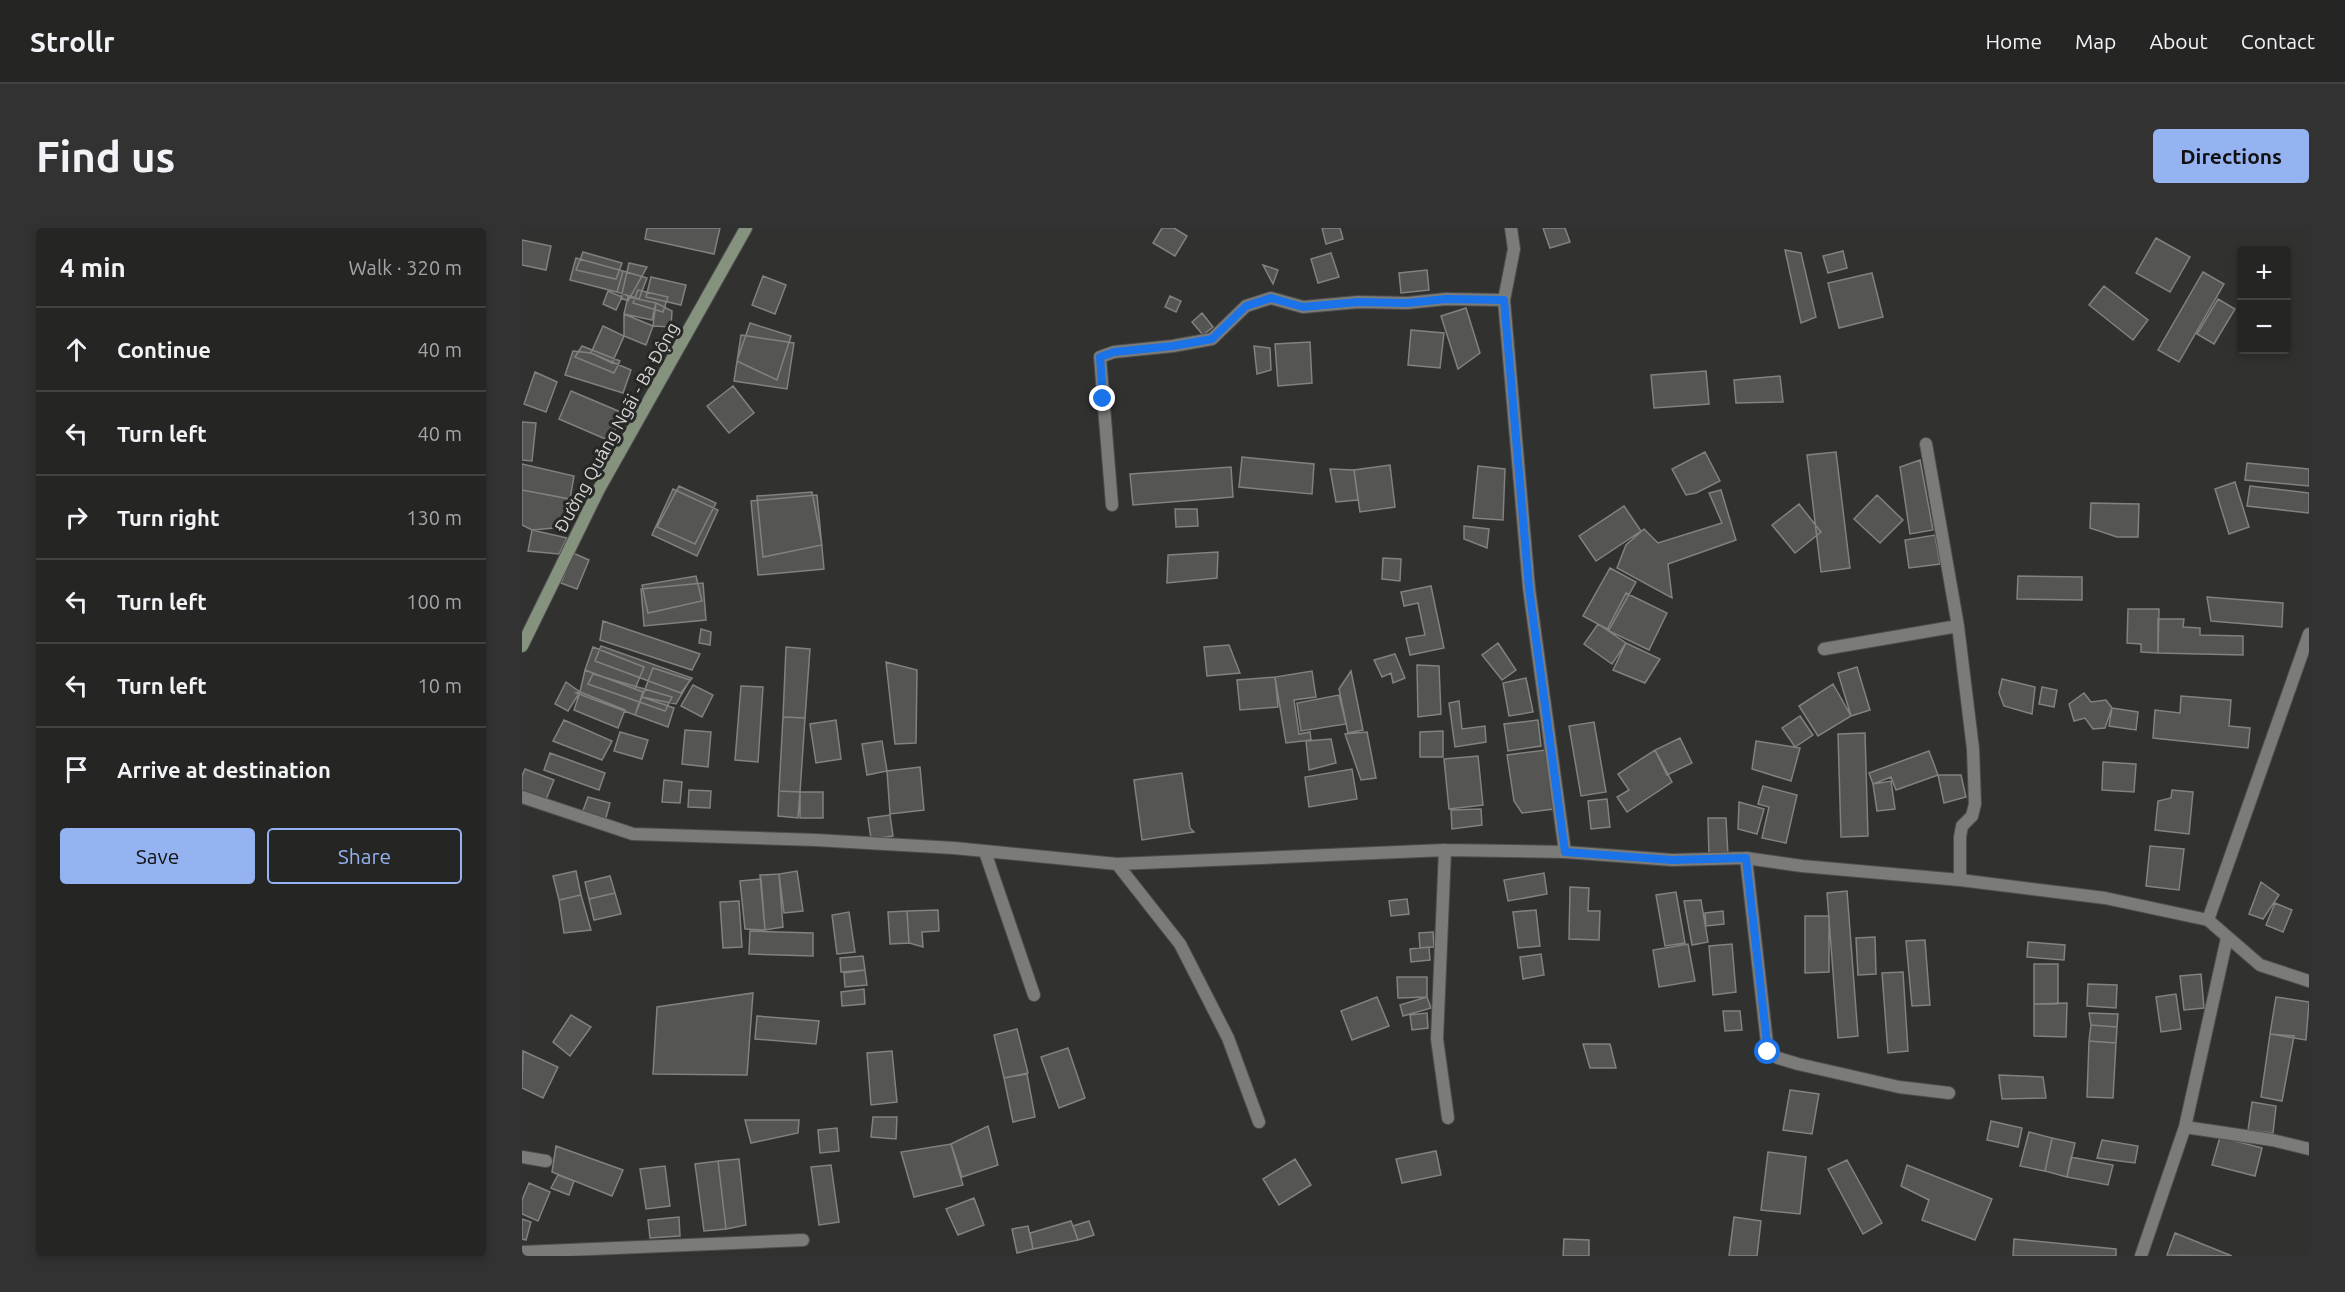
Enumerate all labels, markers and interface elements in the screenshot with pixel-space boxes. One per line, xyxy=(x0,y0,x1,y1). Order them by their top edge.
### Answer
text: Strollr xyxy=(30,26,115,57)
text: Home xyxy=(1985,29,2042,53)
text: Map xyxy=(2075,29,2116,53)
text: About xyxy=(2149,29,2208,53)
text: Contact xyxy=(2241,29,2315,53)
button: Directions xyxy=(2153,129,2309,183)
text: Find us xyxy=(36,133,175,180)
map controls xyxy=(2237,246,2291,354)
button: + xyxy=(2237,246,2291,300)
text: 4 min xyxy=(60,253,126,282)
text: Walk · 320 m xyxy=(349,256,462,279)
button: − xyxy=(2237,300,2291,354)
street label: Đường Quảng Ngãi - Ba Động xyxy=(550,318,683,536)
icon: ahead xyxy=(60,333,93,366)
text: Continue xyxy=(117,337,211,362)
text: 40 m xyxy=(418,338,462,361)
route end xyxy=(1089,385,1115,411)
icon: left xyxy=(60,417,93,450)
text: Turn left xyxy=(117,421,207,446)
text: 40 m xyxy=(418,422,462,445)
icon: right xyxy=(60,501,93,534)
text: Turn right xyxy=(117,505,219,530)
text: 130 m xyxy=(406,506,462,529)
icon: left xyxy=(60,585,93,618)
text: Turn left xyxy=(117,589,207,614)
text: 100 m xyxy=(406,590,462,613)
icon: left xyxy=(60,669,93,702)
text: Turn left xyxy=(117,673,207,698)
text: 10 m xyxy=(418,674,462,697)
icon: arrive xyxy=(60,753,93,786)
text: Arrive at destination xyxy=(117,757,331,782)
button: Save xyxy=(60,828,255,884)
button: Share xyxy=(267,828,462,884)
route start xyxy=(1754,1038,1780,1064)

